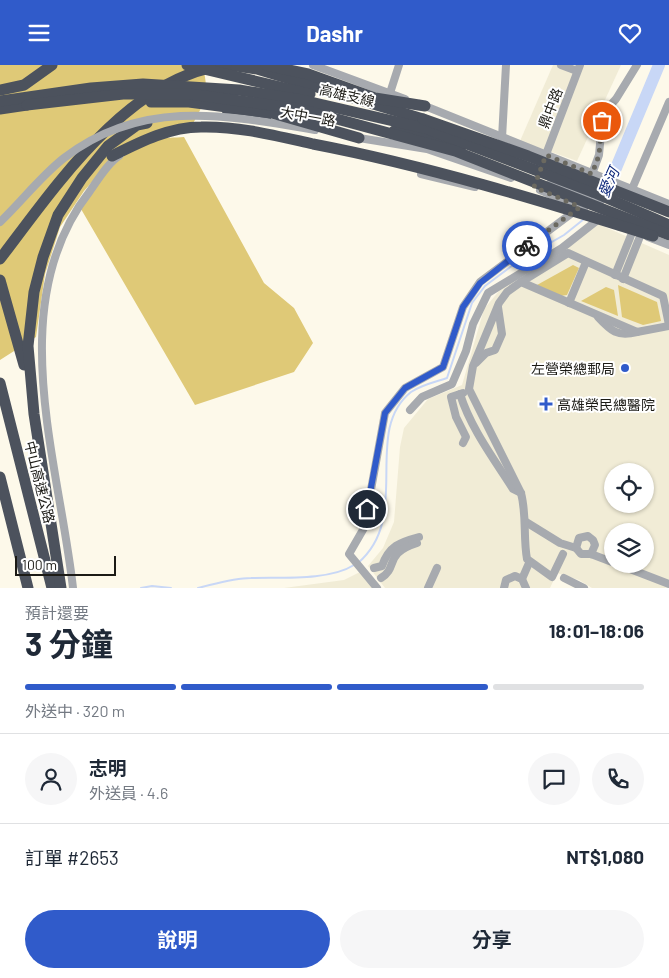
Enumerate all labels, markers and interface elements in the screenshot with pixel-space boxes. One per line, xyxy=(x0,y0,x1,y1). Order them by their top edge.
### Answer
icon: menu xyxy=(25,19,53,47)
icon: heart xyxy=(616,19,644,47)
text: Dashr xyxy=(306,20,363,46)
street label: 高雄支線 xyxy=(318,80,376,110)
street label: 鼎中路 xyxy=(535,85,565,131)
pin xyxy=(581,100,623,142)
street label: 大中一路 xyxy=(279,103,337,129)
icon: bag xyxy=(588,107,616,135)
water label: 愛河 xyxy=(594,162,624,199)
courier xyxy=(502,221,552,271)
icon: bike xyxy=(513,232,541,260)
place label: 左營榮總郵局 xyxy=(531,360,615,377)
marker: 左營榮總郵局 xyxy=(619,362,631,374)
place label: 高雄榮民總醫院 xyxy=(557,396,655,413)
marker: 高雄榮民總醫院 xyxy=(539,397,553,411)
street label: 中山高速公路 xyxy=(22,439,58,525)
map controls xyxy=(604,463,654,573)
button: locate xyxy=(604,463,654,513)
pin xyxy=(346,488,388,530)
icon: home xyxy=(353,495,381,523)
button: layers xyxy=(604,523,654,573)
scale bar xyxy=(15,553,116,576)
text: 100 m xyxy=(22,556,57,573)
text: 預計還要 xyxy=(25,603,89,622)
text: 18:01–18:06 xyxy=(549,619,644,642)
text: 3 分鐘 xyxy=(25,624,113,662)
text: 外送中 · 320 m xyxy=(25,701,125,720)
button: person xyxy=(25,753,77,805)
button: chat xyxy=(528,753,580,805)
button: phone xyxy=(592,753,644,805)
text: 志明 xyxy=(89,756,127,779)
text: 外送員 · 4.6 xyxy=(89,783,168,802)
text: NT$1,080 xyxy=(566,845,644,868)
text: 訂單 #2653 xyxy=(25,846,119,869)
button: 說明 xyxy=(25,910,330,968)
button: 分享 xyxy=(340,910,644,968)

